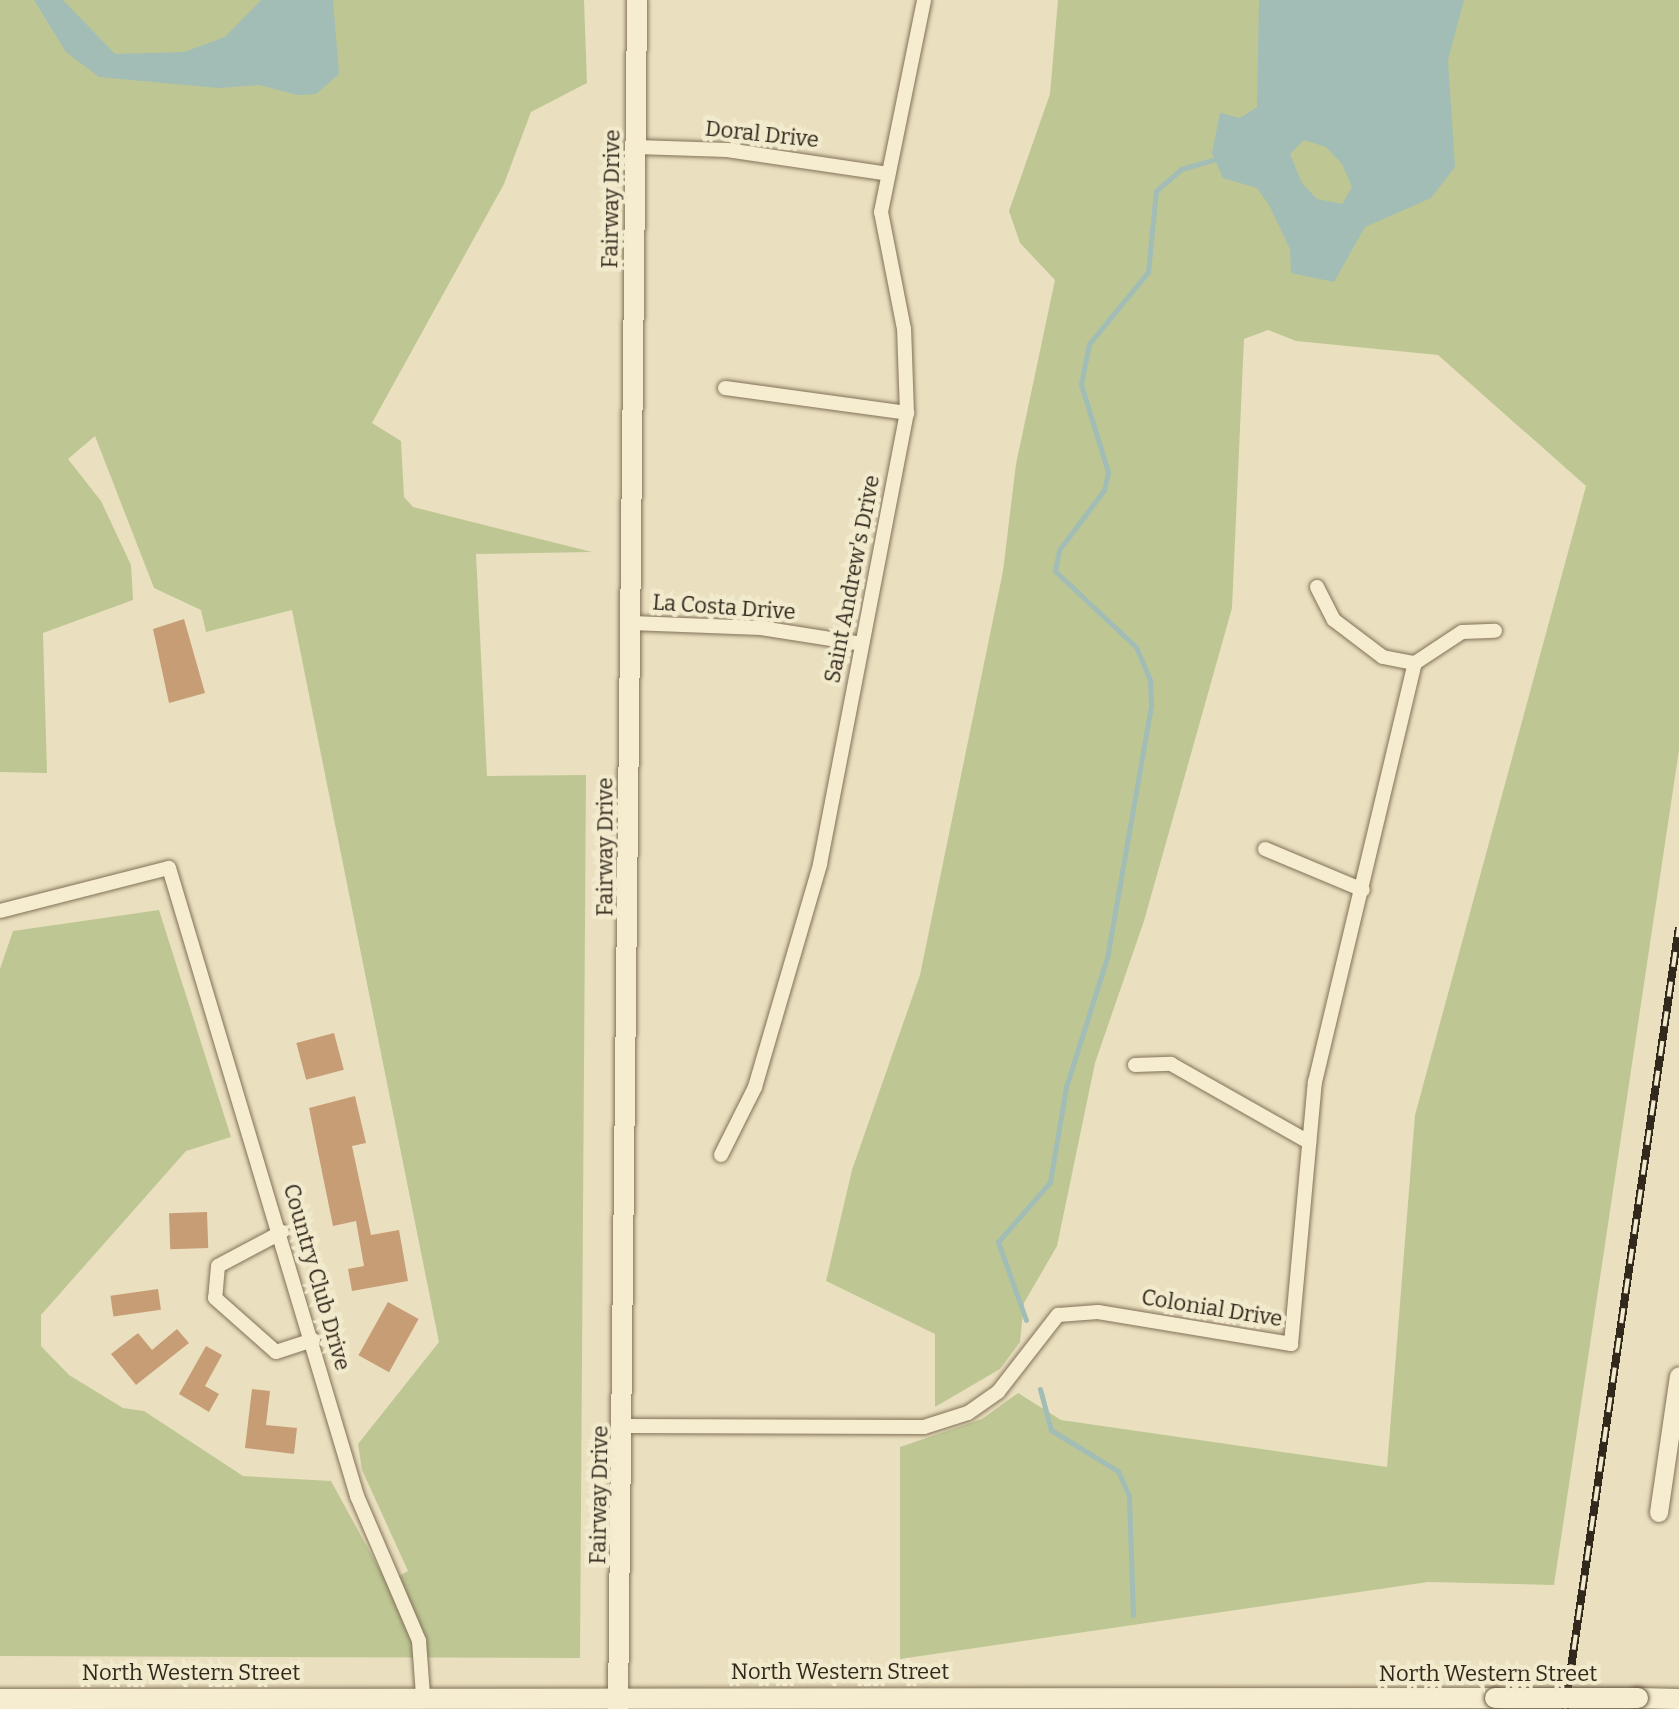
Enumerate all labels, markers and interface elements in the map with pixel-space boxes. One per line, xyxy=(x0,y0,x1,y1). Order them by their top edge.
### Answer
street label: Doral Drive xyxy=(704,115,820,153)
street label: Fairway Drive xyxy=(597,129,625,269)
street label: Saint Andrew's Drive xyxy=(819,473,885,685)
street label: La Costa Drive xyxy=(652,589,796,625)
street label: Fairway Drive xyxy=(592,778,618,916)
street label: Country Club Drive xyxy=(278,1181,356,1373)
street label: Colonial Drive xyxy=(1140,1284,1284,1332)
street label: Fairway Drive xyxy=(585,1425,613,1565)
street label: North Western Street xyxy=(731,1659,949,1685)
street label: North Western Street xyxy=(82,1660,300,1686)
street label: North Western Street xyxy=(1379,1661,1597,1687)

